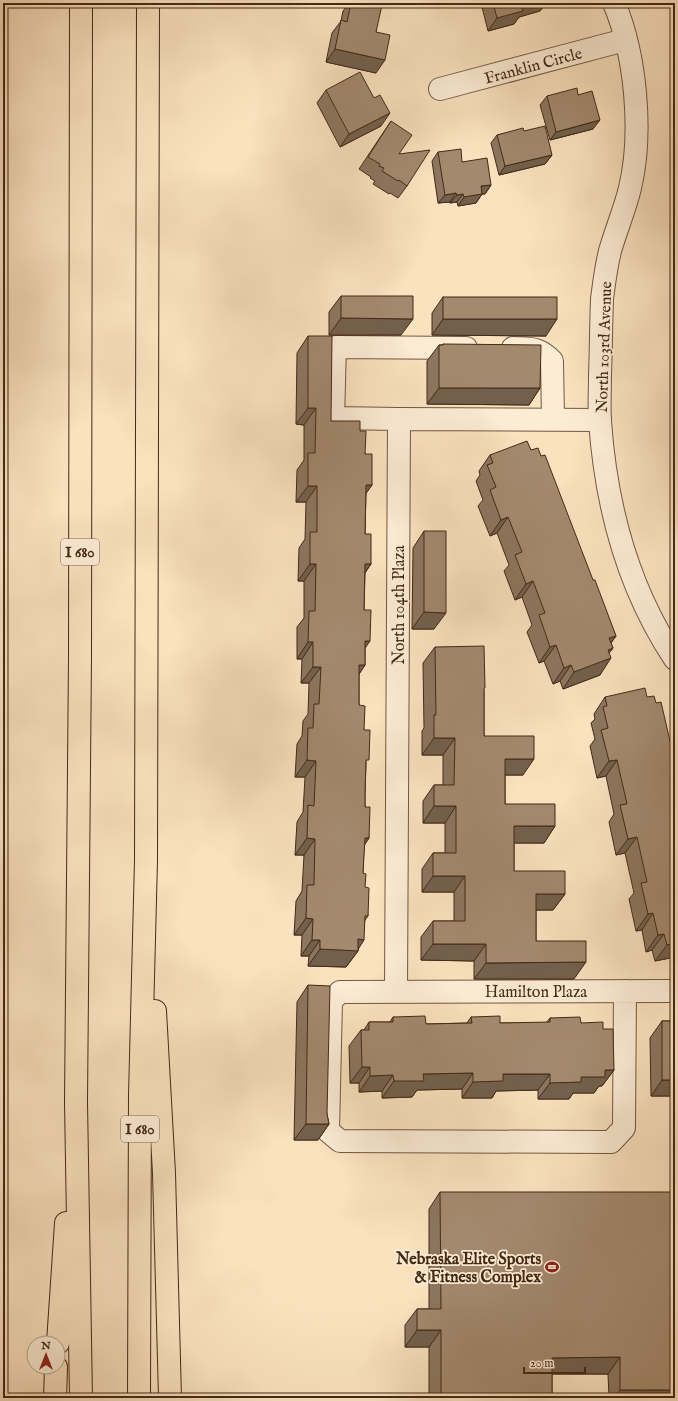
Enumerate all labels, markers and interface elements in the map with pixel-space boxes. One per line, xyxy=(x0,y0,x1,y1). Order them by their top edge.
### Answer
street label: Franklin Circle xyxy=(482,44,585,90)
street label: North 103rd Avenue xyxy=(593,281,617,413)
road number: I 680 xyxy=(61,539,99,565)
street label: North 104th Plaza xyxy=(390,545,410,665)
street label: Hamilton Plaza xyxy=(485,983,587,1003)
road number: I 680 xyxy=(121,1116,159,1142)
place label: Nebraska Elite Sports & Fitness Complex xyxy=(395,1250,541,1288)
sports icon: Nebraska Elite Sports & Fitness Complex xyxy=(544,1259,560,1275)
north arrow xyxy=(26,1335,66,1375)
text: N xyxy=(40,1339,51,1353)
scale bar xyxy=(524,1349,585,1375)
text: 20 m xyxy=(530,1356,553,1371)

